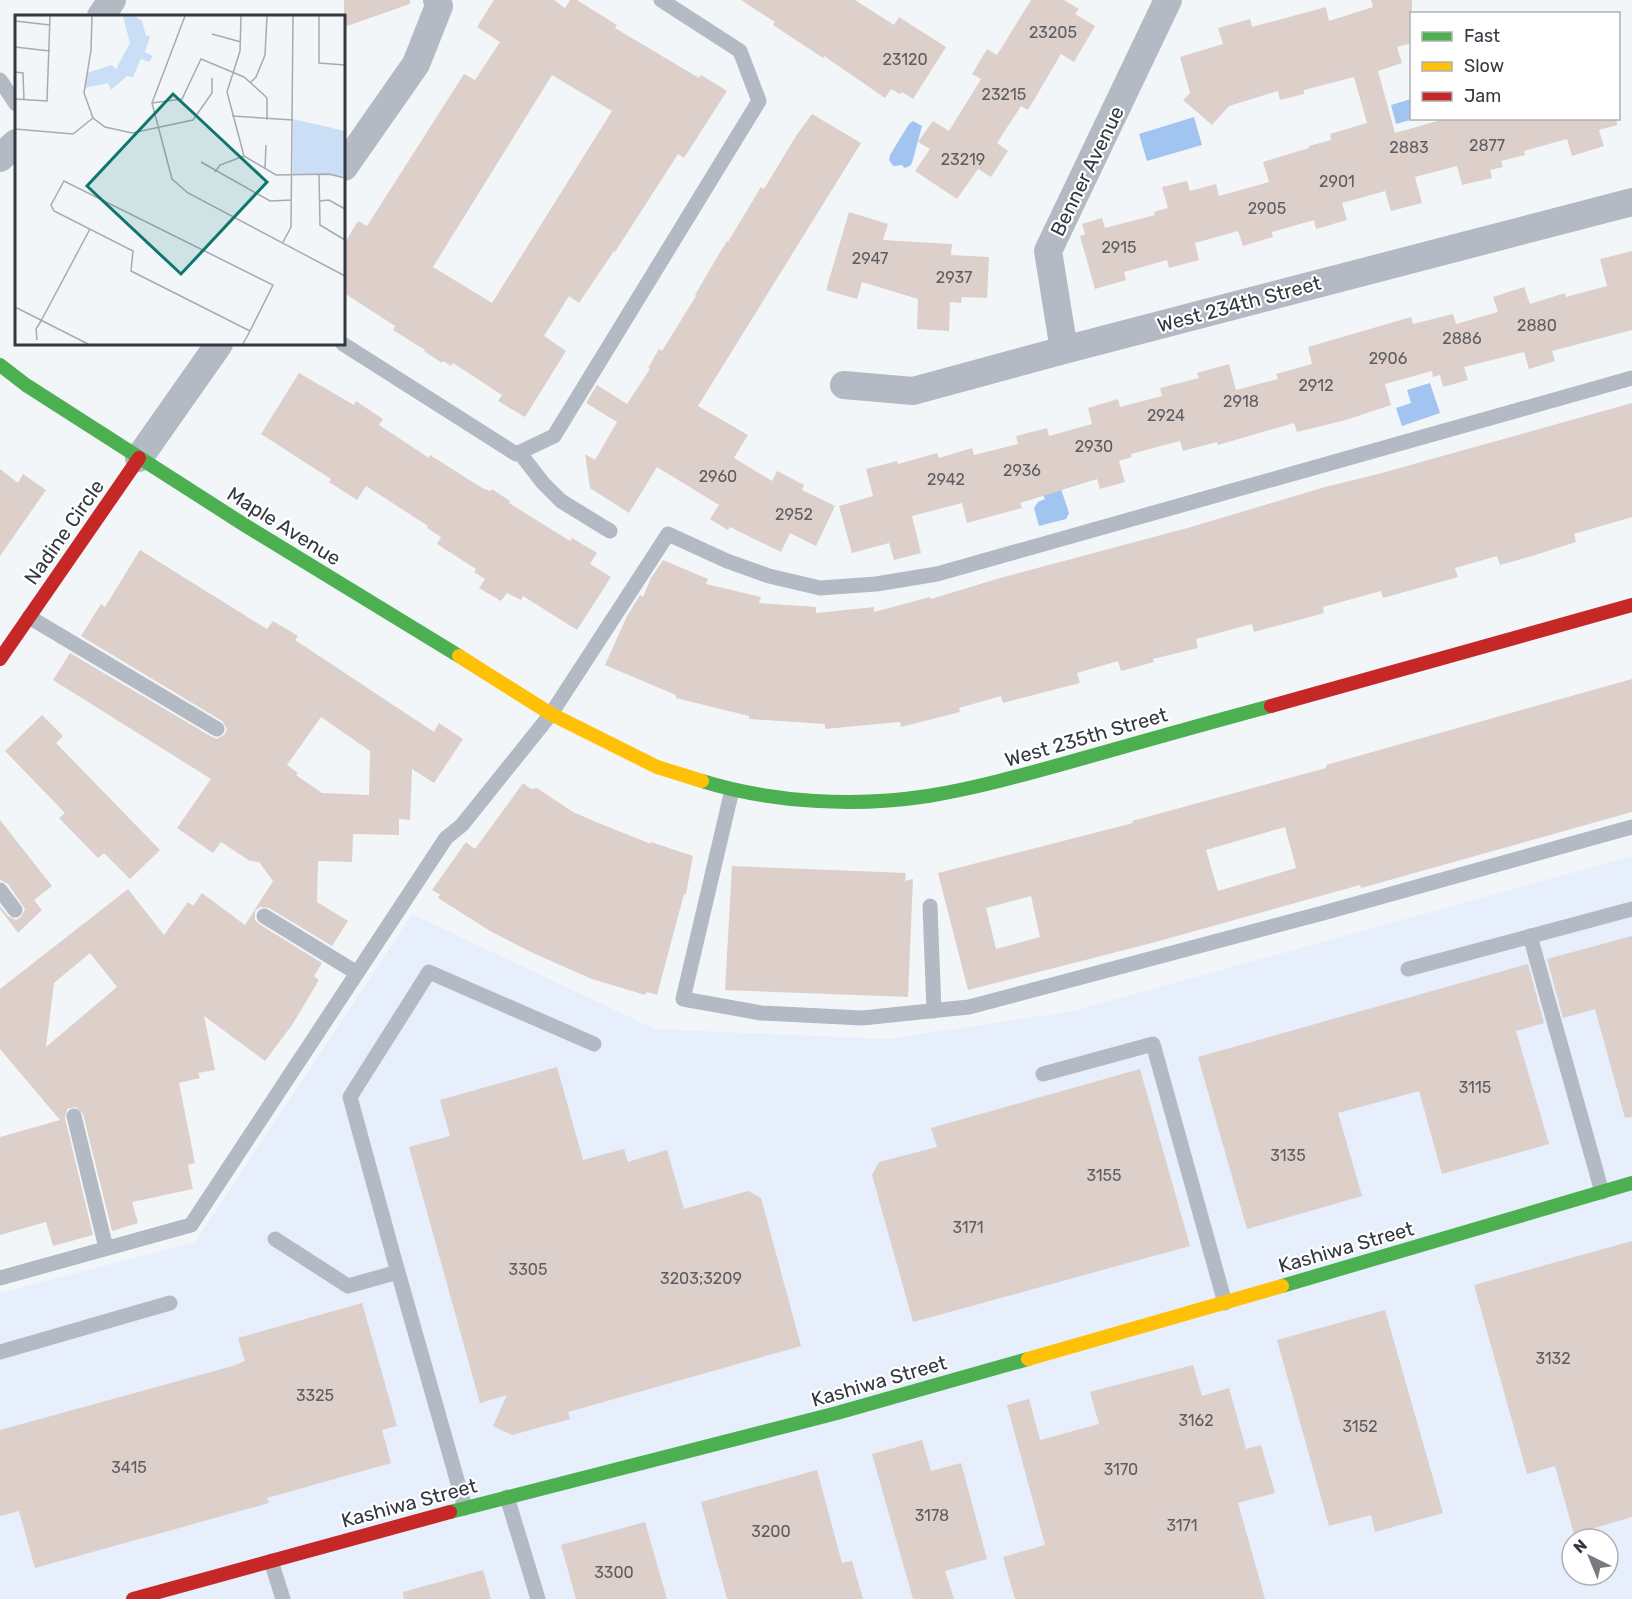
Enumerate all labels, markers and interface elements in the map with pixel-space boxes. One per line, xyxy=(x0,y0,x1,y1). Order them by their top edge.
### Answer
legend xyxy=(1410,12,1620,120)
inset map xyxy=(15,15,345,345)
house number: 23205 xyxy=(1029,23,1077,42)
text: Fast xyxy=(1464,25,1500,47)
house number: 23120 xyxy=(882,50,928,69)
text: Slow xyxy=(1464,55,1504,77)
house number: 23215 xyxy=(982,85,1026,104)
text: Jam xyxy=(1464,85,1501,107)
street label: Benner Avenue xyxy=(1045,102,1129,240)
house number: 2877 xyxy=(1469,136,1505,155)
house number: 2883 xyxy=(1389,138,1429,157)
house number: 23219 xyxy=(941,150,985,169)
house number: 2901 xyxy=(1319,172,1355,191)
house number: 2905 xyxy=(1248,199,1286,218)
house number: 2915 xyxy=(1101,238,1137,257)
house number: 2947 xyxy=(852,249,888,268)
house number: 2937 xyxy=(936,268,972,287)
street label: West 234th Street xyxy=(1154,271,1324,337)
house number: 2880 xyxy=(1517,316,1557,335)
house number: 2886 xyxy=(1442,329,1482,348)
house number: 2906 xyxy=(1369,349,1408,368)
house number: 2912 xyxy=(1298,376,1334,395)
house number: 2918 xyxy=(1223,392,1259,411)
house number: 2924 xyxy=(1147,406,1185,425)
house number: 2930 xyxy=(1075,437,1113,456)
house number: 2936 xyxy=(1003,461,1041,480)
house number: 2960 xyxy=(699,467,737,486)
house number: 2942 xyxy=(927,470,965,489)
street label: Nadine Circle xyxy=(19,475,109,589)
street label: Maple Avenue xyxy=(223,482,345,570)
house number: 2952 xyxy=(775,505,813,524)
street label: West 235th Street xyxy=(1002,702,1170,772)
house number: 3115 xyxy=(1459,1078,1491,1097)
house number: 3135 xyxy=(1270,1146,1306,1165)
house number: 3155 xyxy=(1086,1166,1122,1185)
street label: Kashiwa Street xyxy=(1276,1216,1417,1278)
house number: 3171 xyxy=(952,1218,984,1237)
house number: 3305 xyxy=(509,1260,547,1279)
house number: 3203;3209 xyxy=(660,1269,742,1288)
house number: 3132 xyxy=(1535,1349,1571,1368)
street label: Kashiwa Street xyxy=(809,1350,950,1412)
house number: 3325 xyxy=(296,1386,334,1405)
house number: 3162 xyxy=(1178,1411,1214,1430)
house number: 3152 xyxy=(1342,1417,1378,1436)
house number: 3415 xyxy=(111,1458,147,1477)
house number: 3170 xyxy=(1104,1460,1138,1479)
street label: Kashiwa Street xyxy=(338,1473,480,1533)
house number: 3178 xyxy=(915,1506,949,1525)
house number: 3171 xyxy=(1166,1516,1198,1535)
house number: 3200 xyxy=(751,1522,791,1541)
north arrow xyxy=(1560,1527,1620,1587)
text: N xyxy=(1569,1536,1591,1557)
house number: 3300 xyxy=(594,1563,634,1582)

